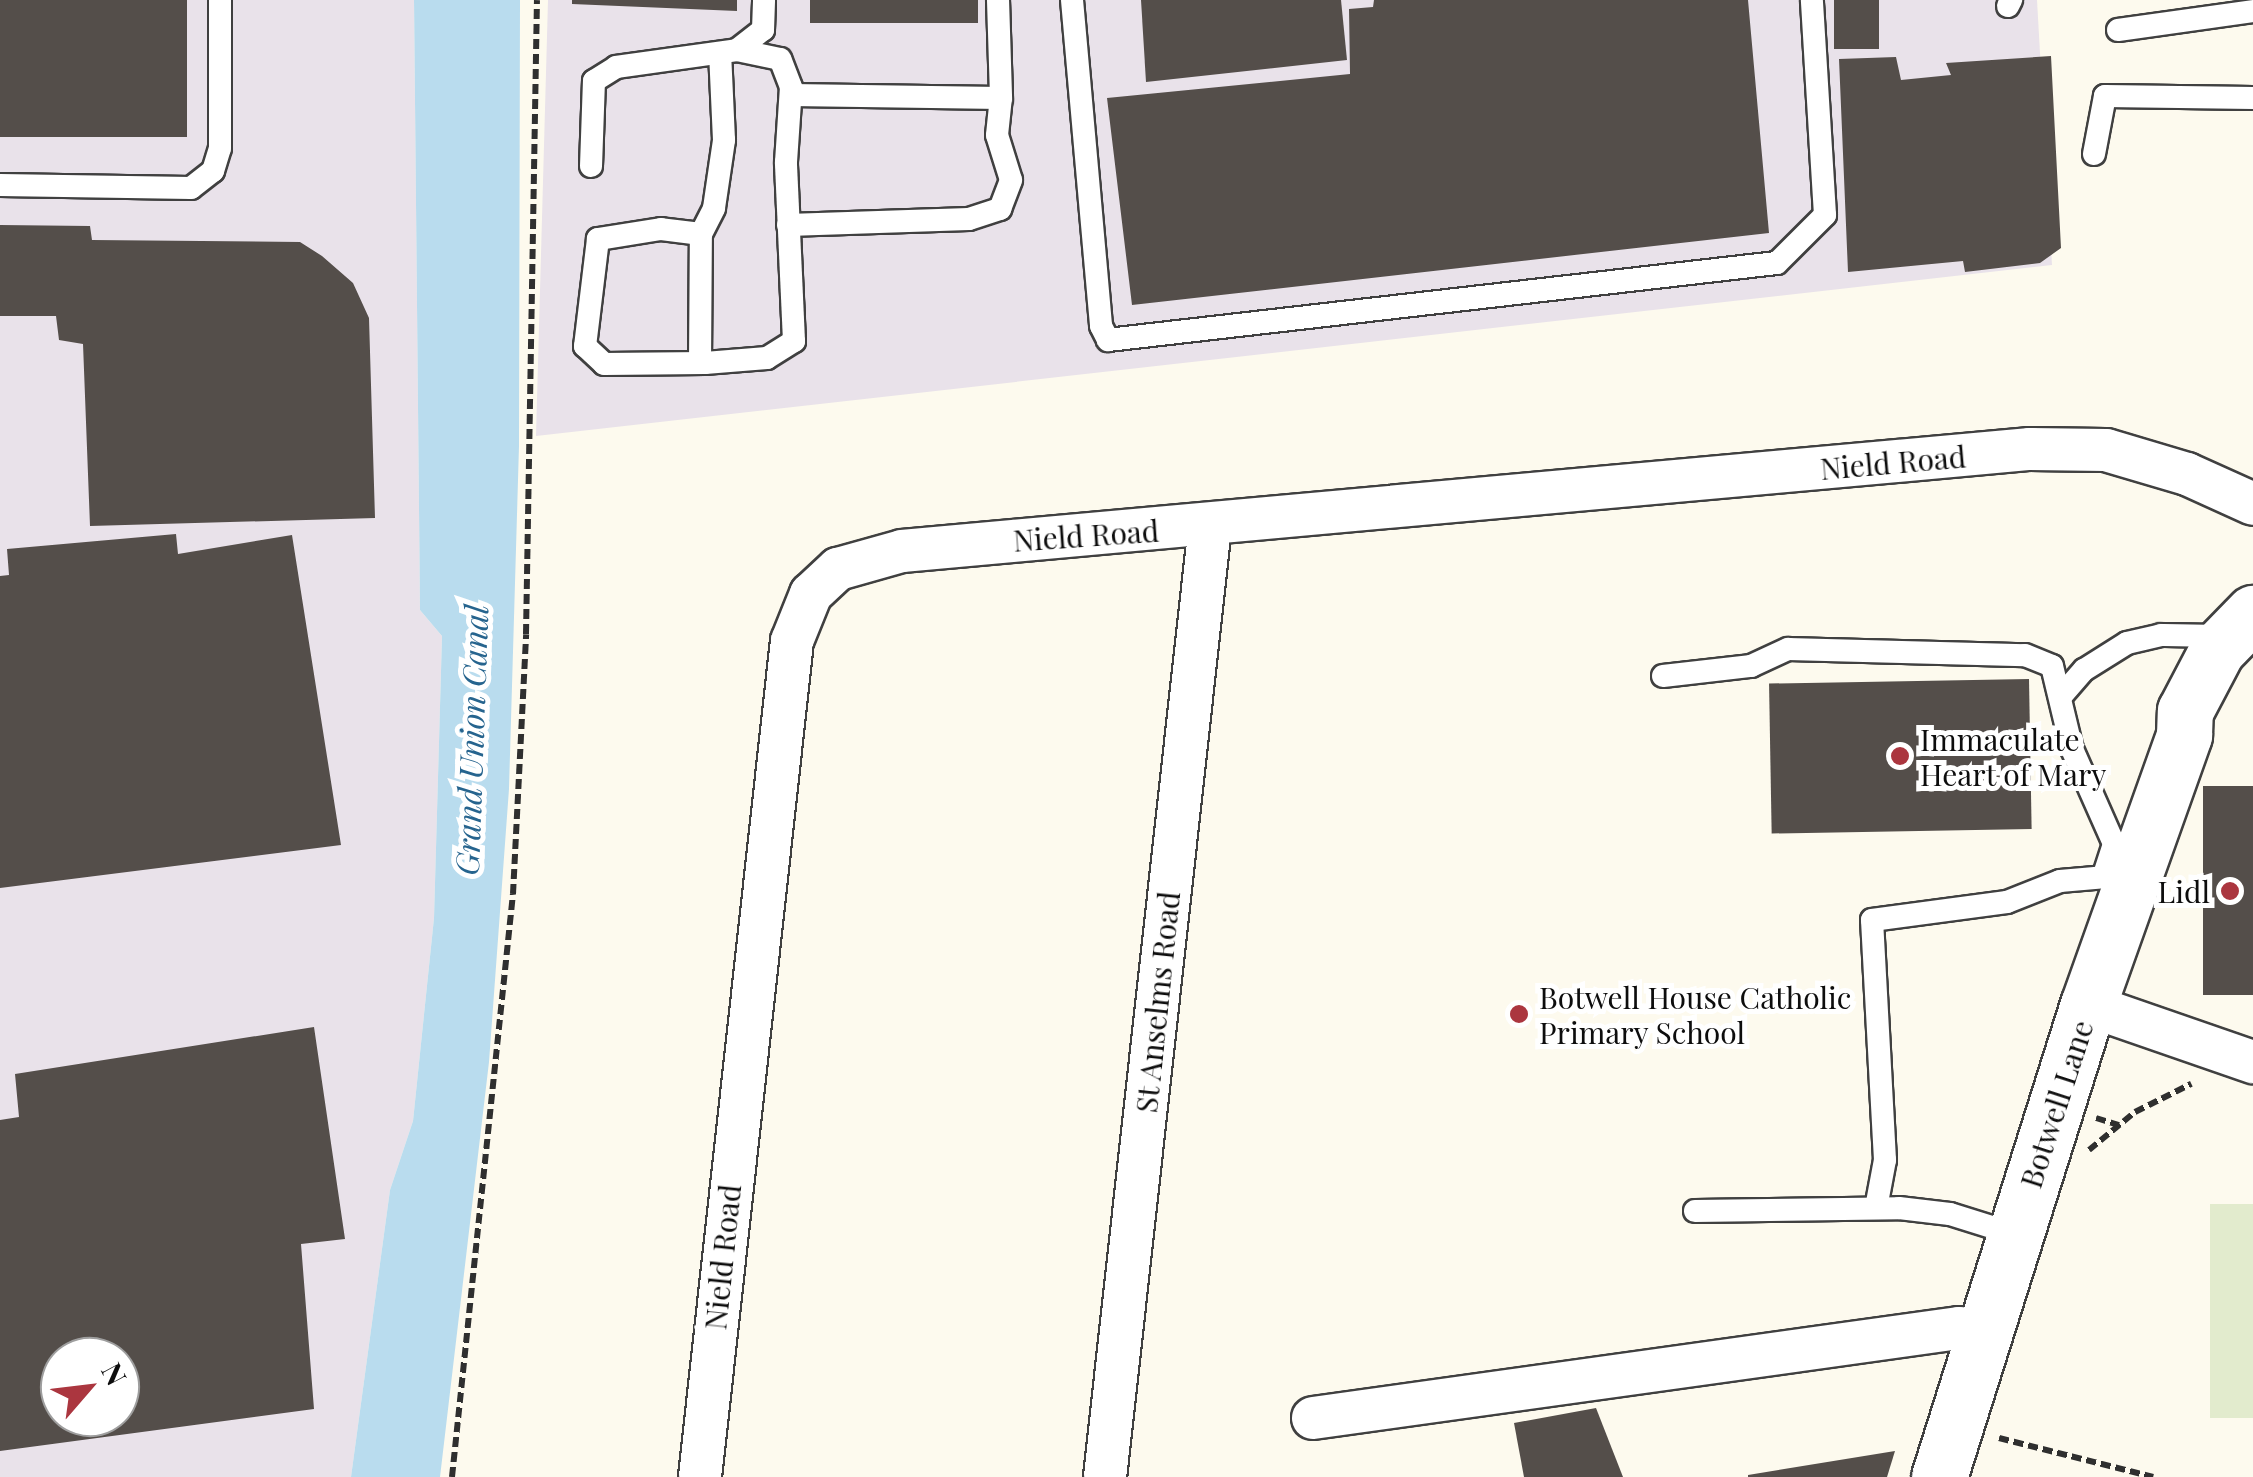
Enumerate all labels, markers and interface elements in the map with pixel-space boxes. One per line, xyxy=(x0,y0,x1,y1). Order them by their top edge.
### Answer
street label: Nield Road xyxy=(1819,438,1967,486)
street label: Nield Road xyxy=(1012,512,1160,558)
water label: Grand Union Canal xyxy=(447,604,495,876)
place label: Immaculate Heart of Mary xyxy=(1920,721,2107,792)
marker: Immaculate Heart of Mary xyxy=(1889,745,1911,767)
place label: Lidl xyxy=(2158,873,2210,909)
marker: Lidl xyxy=(2219,880,2241,902)
street label: St Anselms Road xyxy=(1127,889,1187,1115)
place label: Botwell House Catholic Primary School xyxy=(1539,979,1851,1050)
marker: Botwell House Catholic Primary School xyxy=(1508,1003,1530,1025)
street label: Botwell Lane xyxy=(2012,1016,2100,1192)
street label: Nield Road xyxy=(696,1182,748,1332)
north arrow xyxy=(40,1337,140,1437)
text: N xyxy=(94,1356,136,1391)

